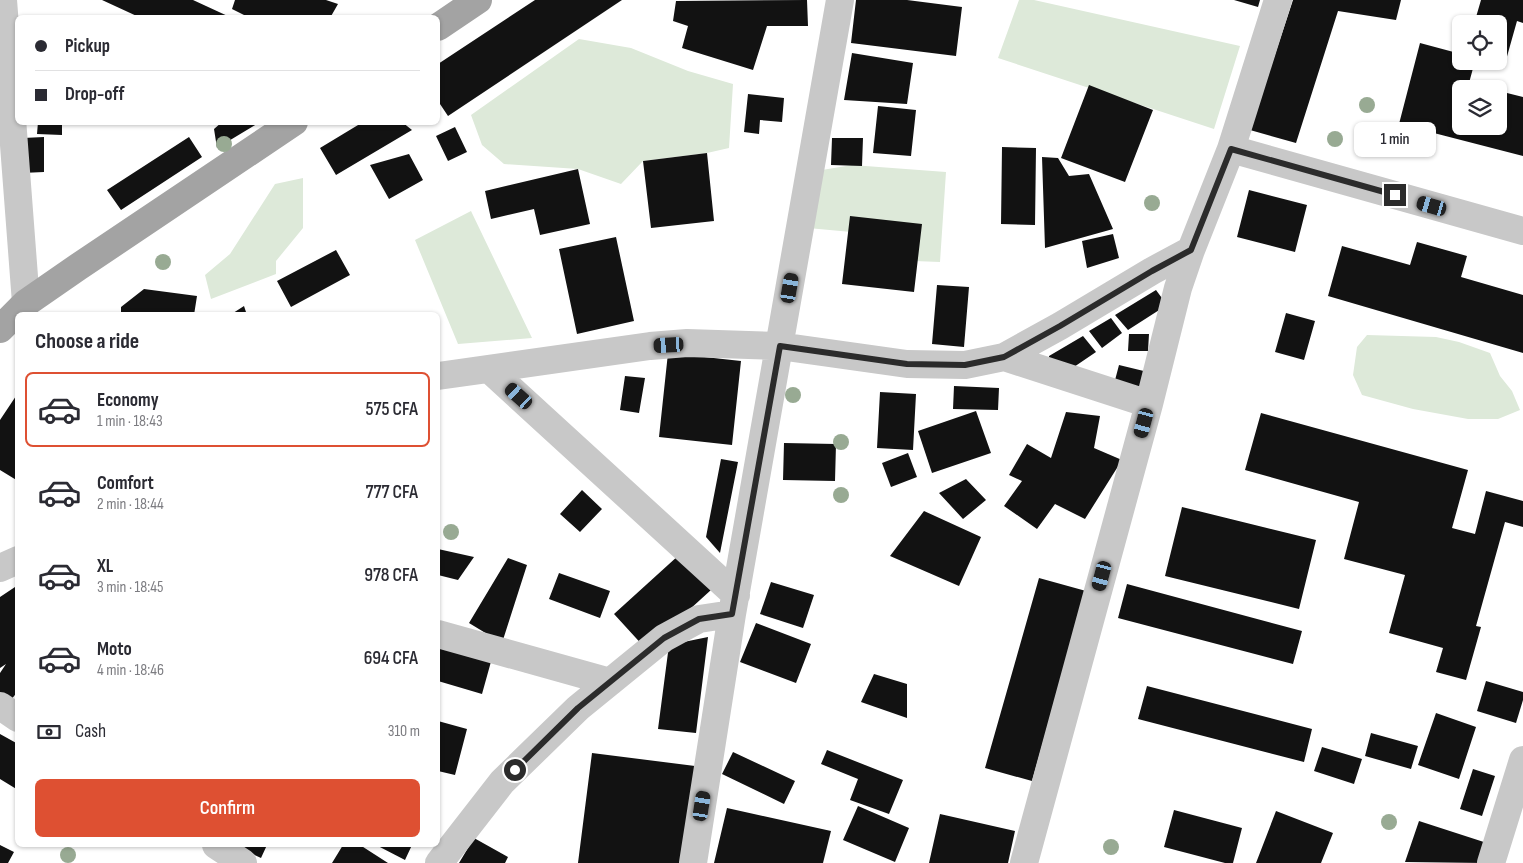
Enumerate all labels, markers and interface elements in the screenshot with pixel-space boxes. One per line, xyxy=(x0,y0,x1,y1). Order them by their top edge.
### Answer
map controls xyxy=(1452,15,1507,135)
button: locate xyxy=(1452,15,1507,70)
text: Pickup xyxy=(65,35,110,58)
button: layers xyxy=(1452,80,1507,135)
text: Drop-off xyxy=(65,83,125,106)
callout: 1 min xyxy=(1354,122,1436,158)
text: 1 min xyxy=(1380,130,1410,149)
route end xyxy=(1384,184,1406,206)
car xyxy=(1415,195,1448,217)
car xyxy=(780,272,799,304)
text: Choose a ride xyxy=(35,328,139,355)
car xyxy=(653,337,684,353)
car xyxy=(502,380,535,412)
icon: car xyxy=(37,387,82,432)
text: Economy xyxy=(97,389,159,412)
text: 575 CFA xyxy=(366,398,418,421)
car xyxy=(1132,407,1155,439)
text: 1 min · 18:43 xyxy=(97,412,163,431)
icon: car xyxy=(37,470,82,515)
text: Comfort xyxy=(97,472,154,495)
text: 777 CFA xyxy=(365,481,418,504)
text: 2 min · 18:44 xyxy=(97,495,164,514)
icon: car xyxy=(37,553,82,598)
text: XL xyxy=(97,555,113,578)
car xyxy=(1090,560,1113,592)
text: 978 CFA xyxy=(364,564,418,587)
text: 3 min · 18:45 xyxy=(97,578,163,597)
icon: car xyxy=(37,636,82,681)
text: Moto xyxy=(97,638,132,661)
text: 694 CFA xyxy=(364,647,418,670)
text: 4 min · 18:46 xyxy=(97,661,164,680)
icon: cash xyxy=(35,718,63,746)
text: Cash xyxy=(75,720,106,743)
text: 310 m xyxy=(388,722,420,741)
route start xyxy=(504,759,526,781)
button: Confirm xyxy=(35,779,420,837)
car xyxy=(692,790,711,822)

